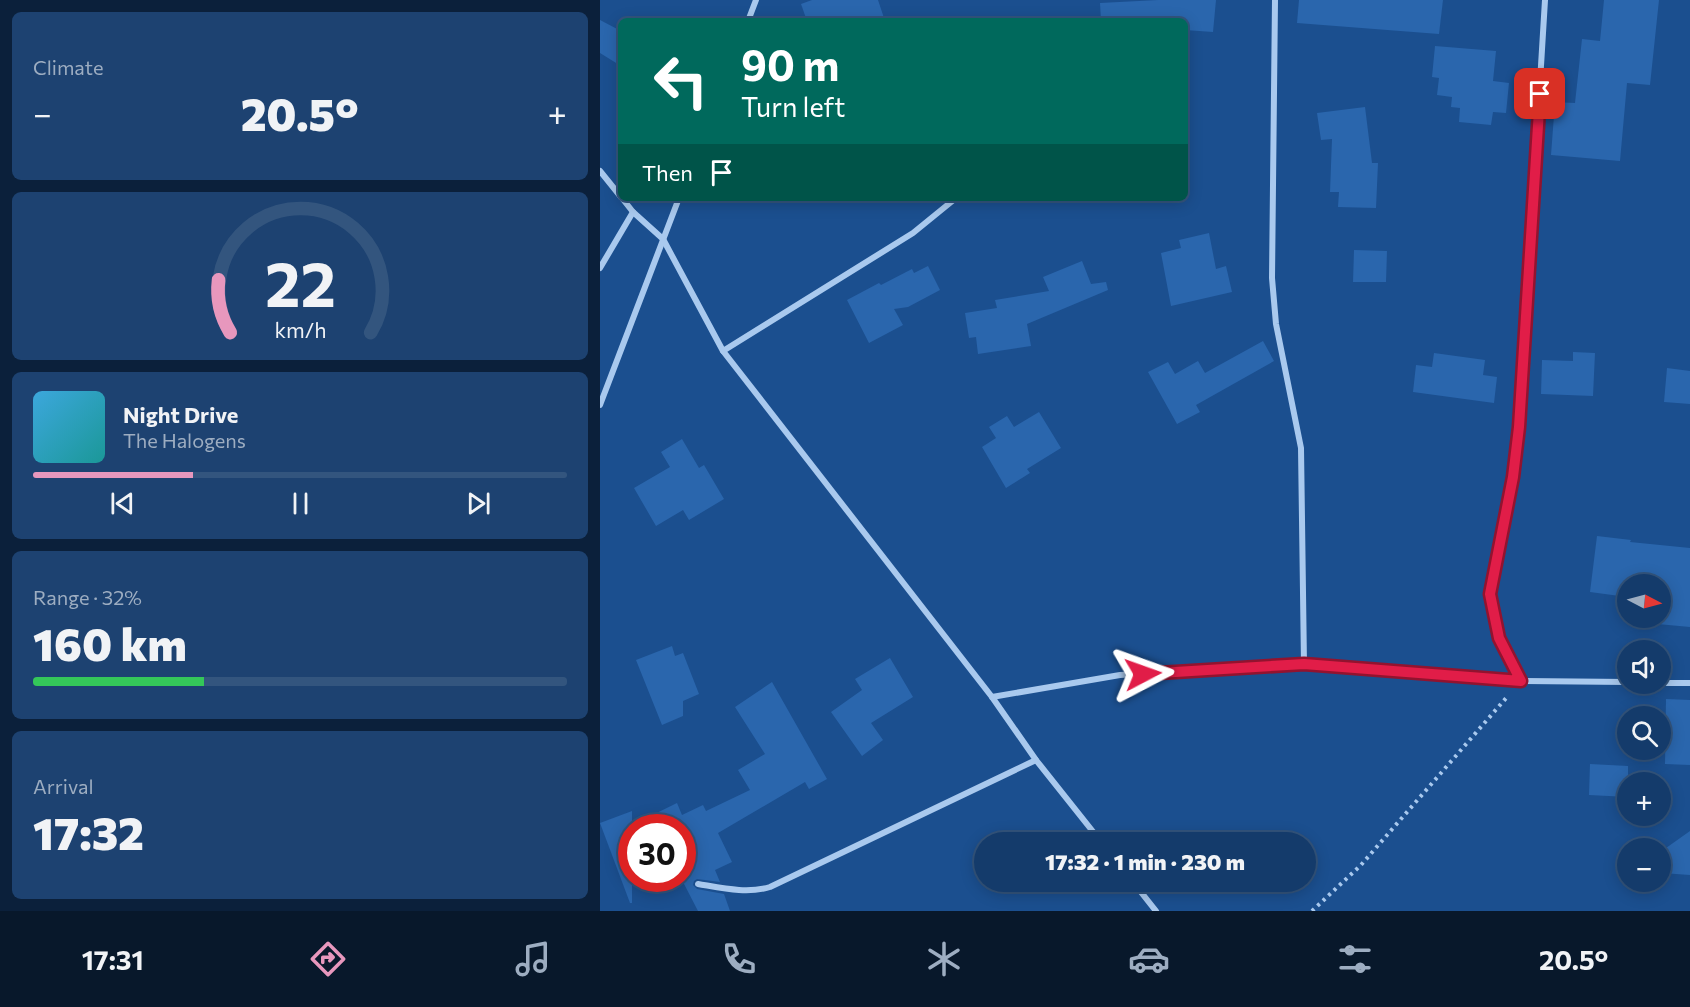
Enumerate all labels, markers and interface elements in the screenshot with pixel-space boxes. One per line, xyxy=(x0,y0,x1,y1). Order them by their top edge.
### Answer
text: 90 m xyxy=(741,38,840,90)
icon: left xyxy=(642,42,720,120)
text: Climate xyxy=(33,55,103,79)
pin xyxy=(1514,68,1565,119)
icon: arrive xyxy=(1523,77,1556,110)
text: 20.5° xyxy=(241,85,359,140)
text: Turn left xyxy=(741,90,845,123)
text: − xyxy=(33,92,52,133)
text: + xyxy=(548,92,567,133)
icon: arrive xyxy=(705,156,738,189)
text: Then xyxy=(642,159,693,186)
text: 22 xyxy=(264,244,336,320)
text: km/h xyxy=(274,316,326,342)
text: Night Drive xyxy=(123,401,238,428)
text: The Halogens xyxy=(123,428,246,452)
icon: previous xyxy=(106,487,139,520)
icon: pause xyxy=(284,487,317,520)
icon: next xyxy=(462,487,495,520)
north arrow xyxy=(1617,574,1671,628)
map controls xyxy=(1617,574,1671,892)
text: Range · 32% xyxy=(33,585,142,609)
text: 160 km xyxy=(33,615,187,670)
button: sound xyxy=(1617,640,1671,694)
position arrow xyxy=(1111,642,1175,706)
button: search xyxy=(1617,706,1671,760)
button: + xyxy=(1617,772,1671,826)
text: Arrival xyxy=(33,774,94,798)
text: 17:32 xyxy=(33,804,144,859)
speed limit sign: 30 xyxy=(618,814,696,892)
button: − xyxy=(1617,838,1671,892)
text: 17:32 · 1 min · 230 m xyxy=(1045,848,1245,875)
icon: directions xyxy=(307,938,349,980)
icon: music xyxy=(512,938,554,980)
icon: phone xyxy=(718,938,760,980)
icon: climate xyxy=(923,938,965,980)
icon: car xyxy=(1128,938,1170,980)
icon: filters xyxy=(1334,938,1376,980)
text: 17:31 xyxy=(82,943,144,976)
text: 20.5° xyxy=(1539,943,1608,976)

